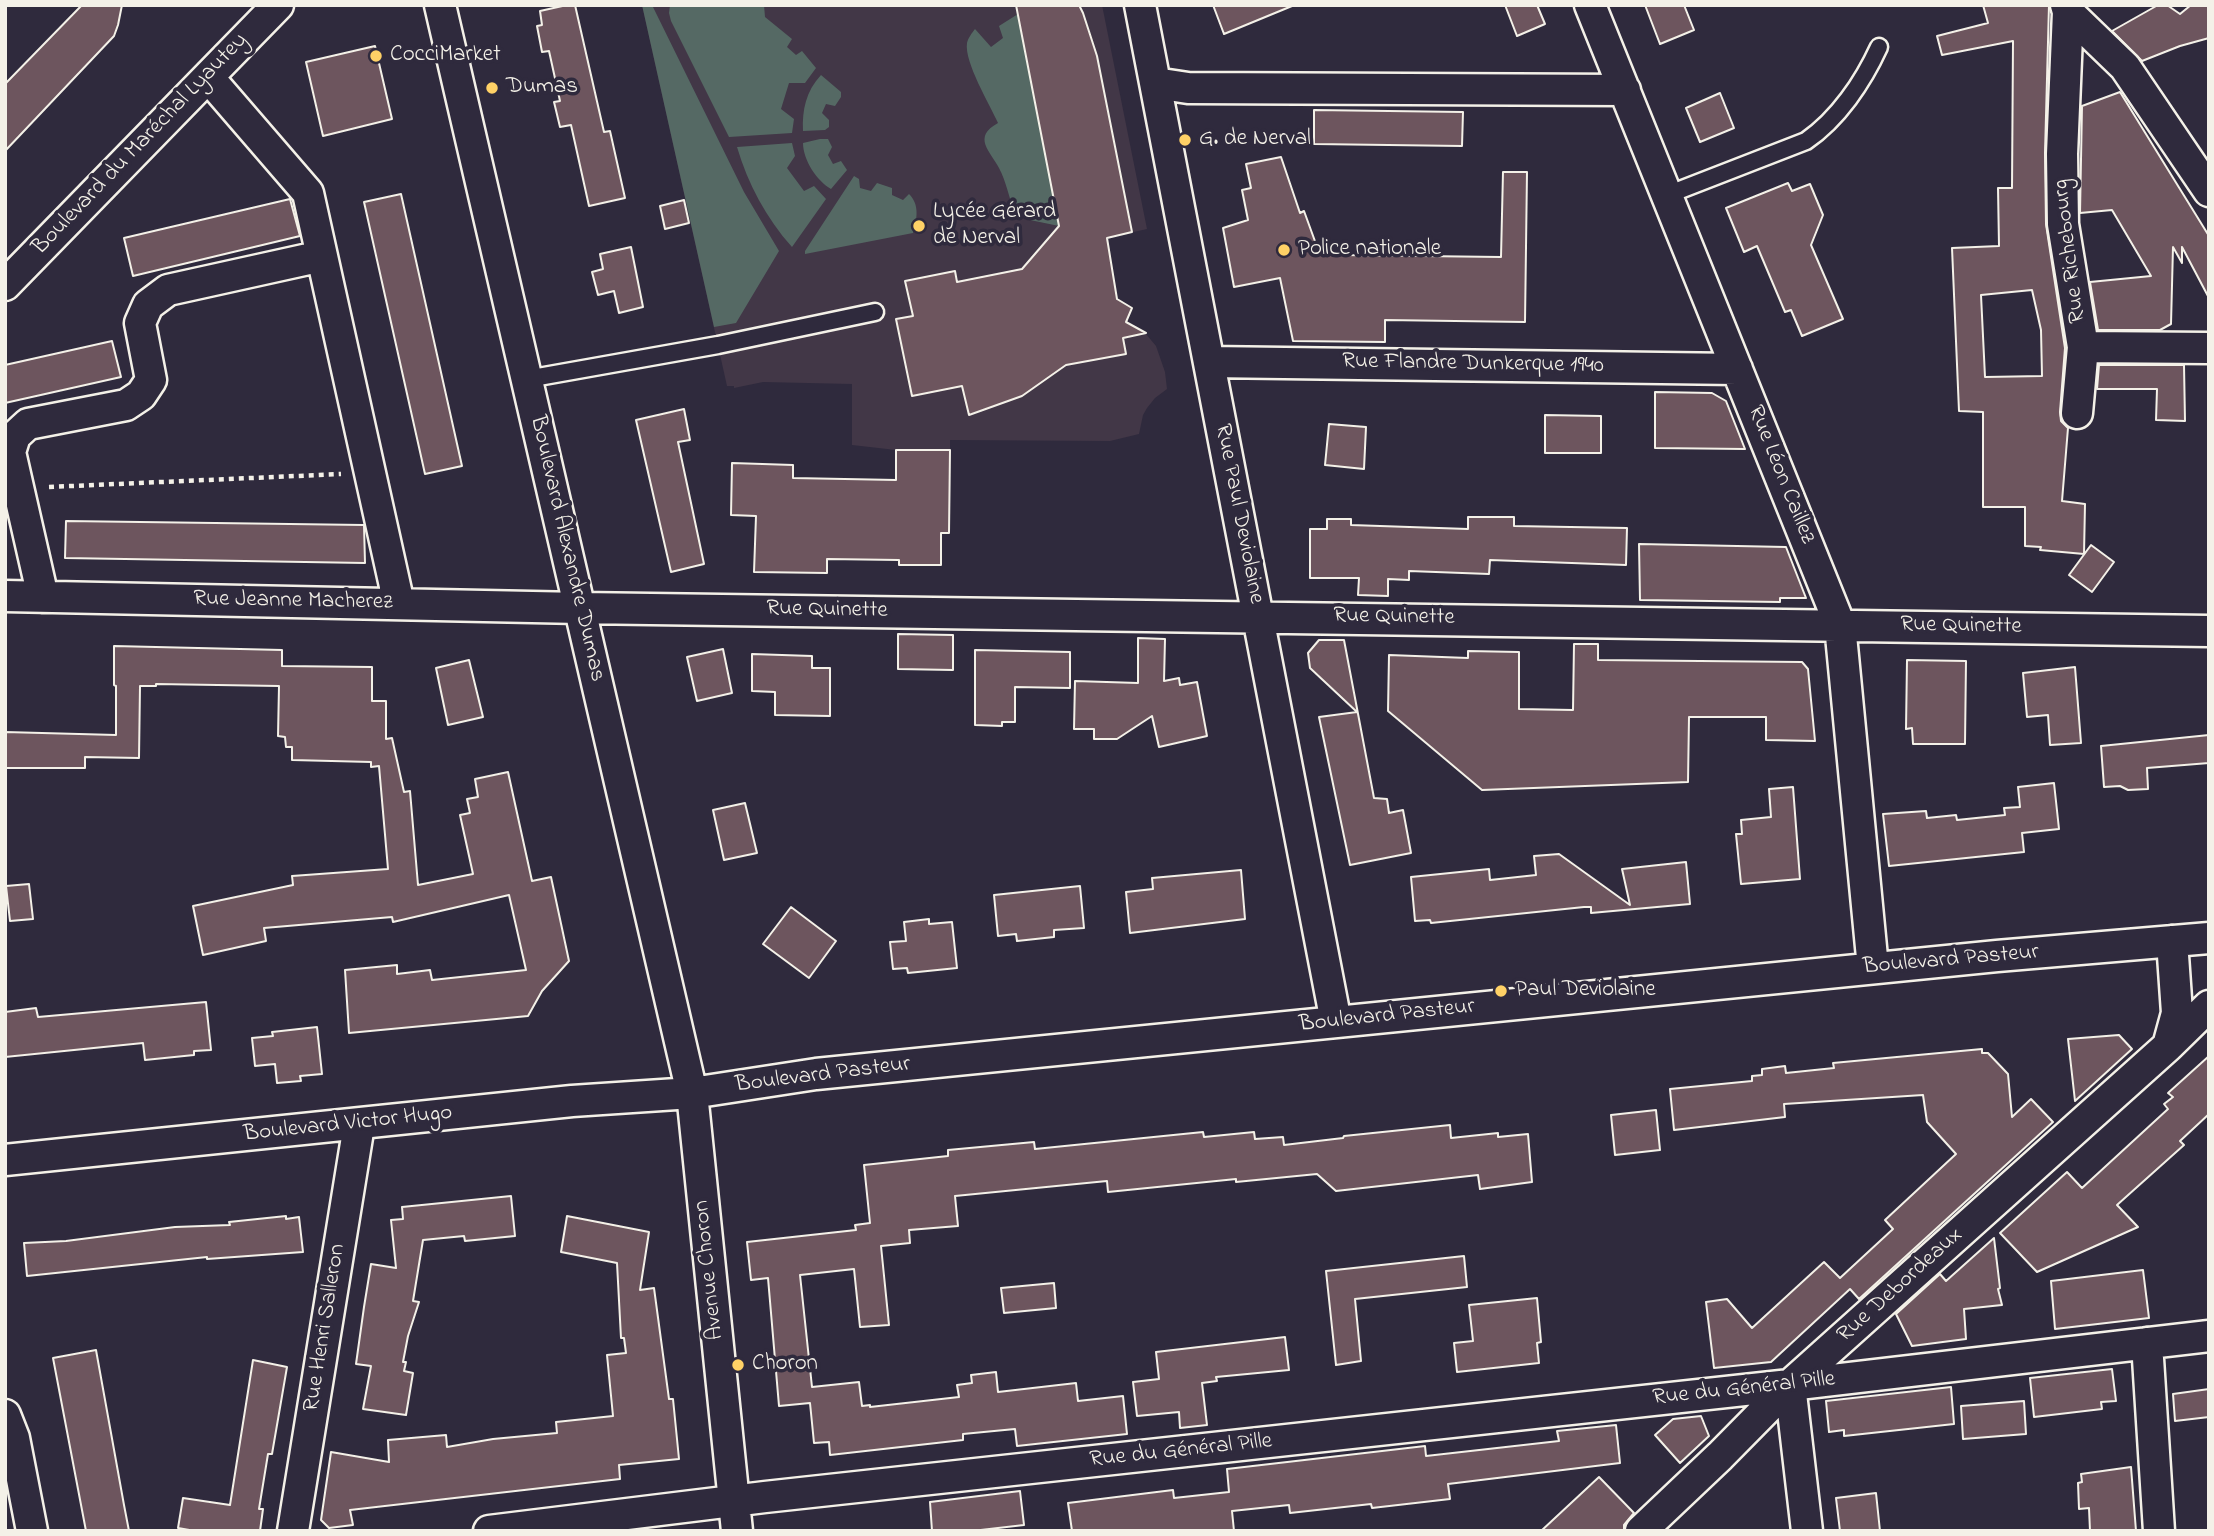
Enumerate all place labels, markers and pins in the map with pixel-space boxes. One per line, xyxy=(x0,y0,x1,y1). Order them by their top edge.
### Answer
place label: CocciMarket xyxy=(390,42,501,70)
marker: CocciMarket xyxy=(368,48,384,64)
place label: Dumas xyxy=(506,74,578,102)
marker: Dumas xyxy=(484,80,500,96)
place label: G. de Nerval xyxy=(1199,126,1311,154)
marker: G. de Nerval xyxy=(1177,132,1193,148)
place label: Lycée Gérard de Nerval xyxy=(933,199,1056,253)
marker: Lycée Gérard de Nerval xyxy=(911,218,927,234)
place label: Police nationale xyxy=(1298,236,1441,264)
marker: Police nationale xyxy=(1276,242,1292,258)
place label: Paul Deviolaine xyxy=(1515,977,1656,1005)
marker: Paul Deviolaine xyxy=(1493,983,1509,999)
place label: Choron xyxy=(752,1351,818,1379)
marker: Choron xyxy=(730,1357,746,1373)

